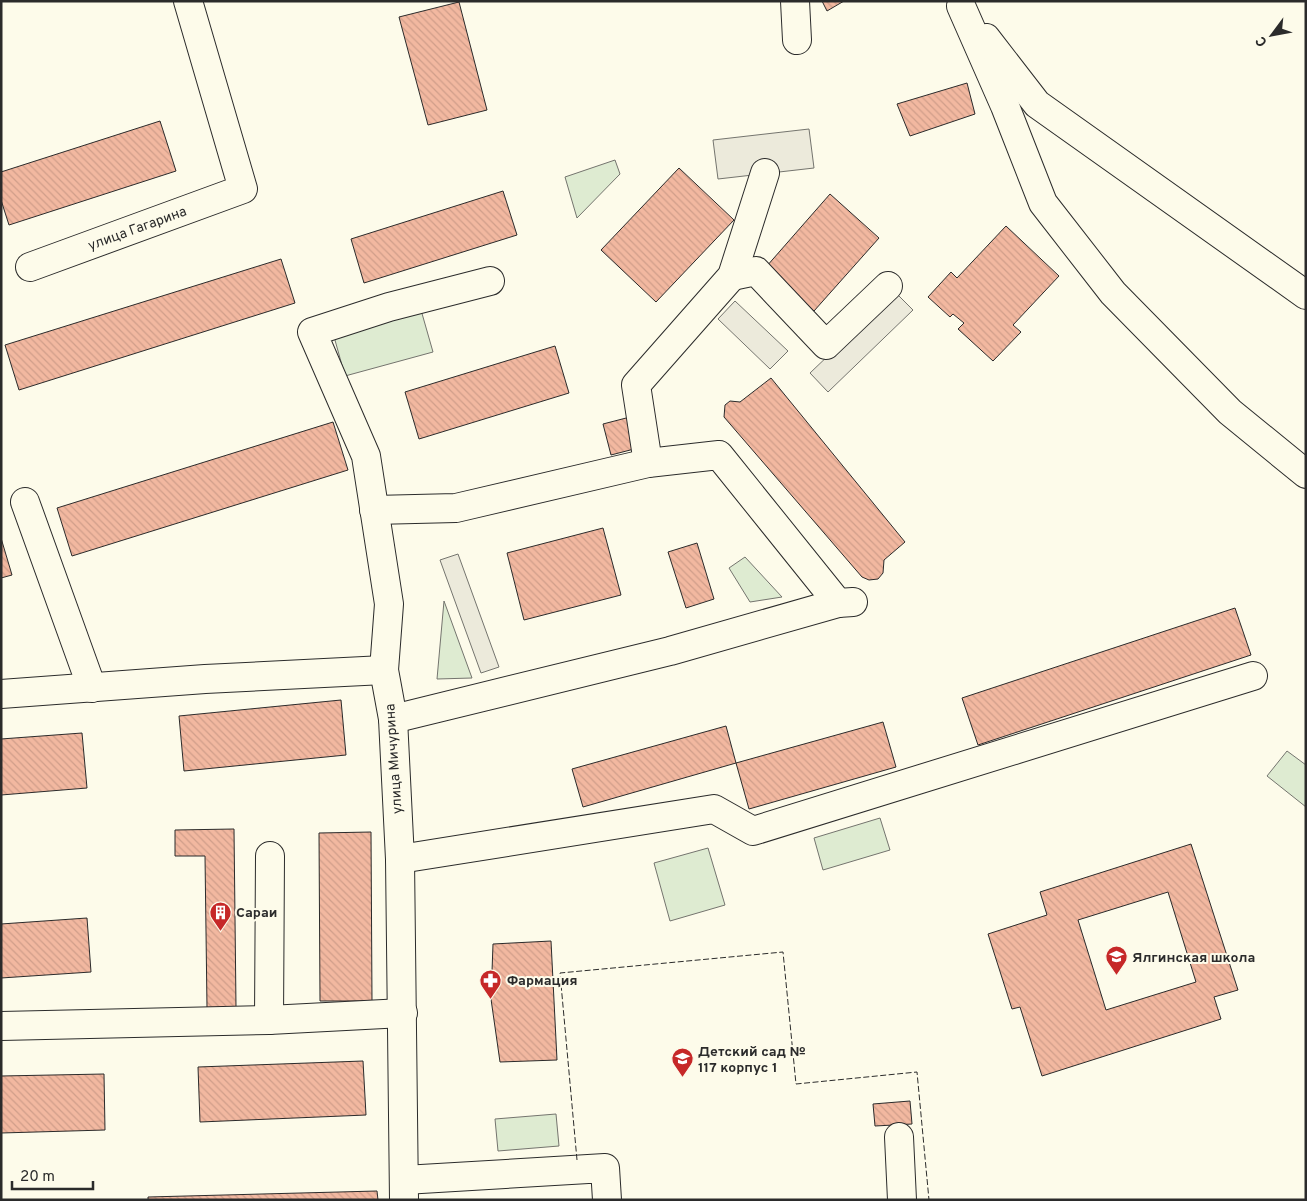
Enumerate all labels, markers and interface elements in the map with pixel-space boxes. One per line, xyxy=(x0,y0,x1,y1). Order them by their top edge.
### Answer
north arrow xyxy=(1247,10,1297,60)
text: С xyxy=(1253,33,1272,49)
street label: улица Гагарина xyxy=(86,203,189,255)
street label: улица Мичурина xyxy=(382,703,407,815)
building icon: Сараи xyxy=(208,900,232,931)
place label: Сараи xyxy=(236,905,277,922)
school or university icon: Ялгинская школа xyxy=(1104,945,1128,976)
place label: Ялгинская школа xyxy=(1132,950,1255,967)
pharmacy icon: Фармация xyxy=(479,968,503,999)
place label: Фармация xyxy=(507,973,578,990)
place label: Детский сад № 117 корпус 1 xyxy=(698,1044,806,1077)
school or university icon: Детский сад № 117 корпус 1 xyxy=(670,1047,694,1078)
scale bar xyxy=(12,1158,94,1190)
text: 20 m xyxy=(20,1168,55,1187)

